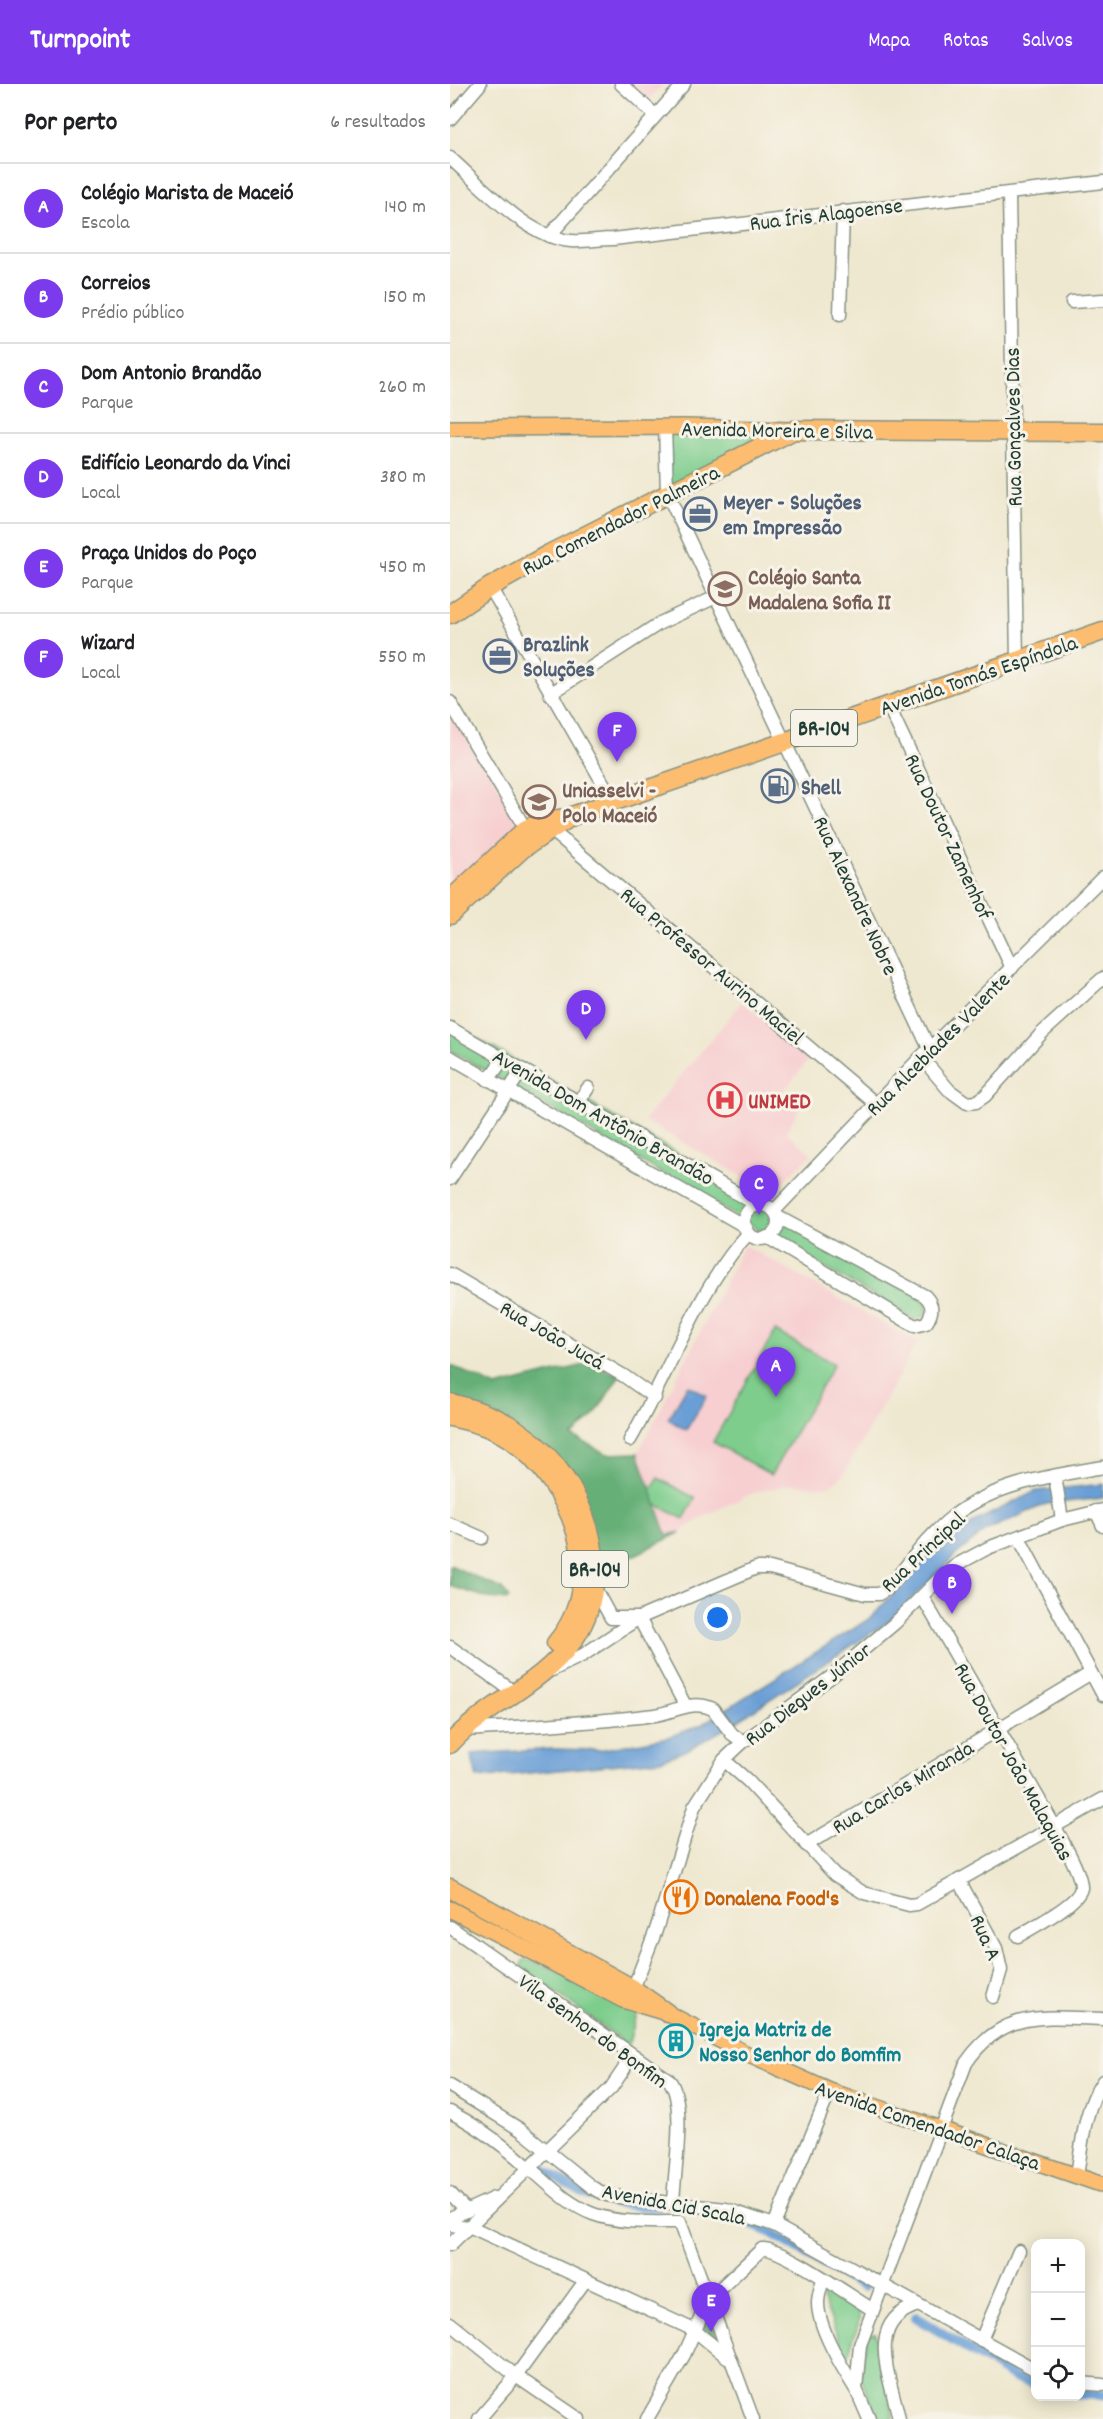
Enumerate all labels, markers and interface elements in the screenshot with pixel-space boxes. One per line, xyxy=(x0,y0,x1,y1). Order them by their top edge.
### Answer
text: Turnpoint xyxy=(30,22,130,62)
text: Mapa xyxy=(868,27,910,57)
text: Rotas xyxy=(943,27,989,57)
text: Salvos xyxy=(1022,27,1073,57)
text: Por perto xyxy=(24,105,117,142)
text: 6 resultados xyxy=(330,109,426,137)
text: Colégio Marista de Maceió xyxy=(81,179,294,210)
street label: Rua Íris Alagoense xyxy=(748,192,905,241)
text: A xyxy=(38,194,49,222)
text: 140 m xyxy=(384,194,426,222)
text: Escola xyxy=(81,210,130,238)
text: Correios xyxy=(81,269,151,300)
text: B xyxy=(39,284,48,312)
text: 150 m xyxy=(383,284,426,312)
text: Prédio público xyxy=(81,300,185,328)
street label: Rua Gonçalves Dias xyxy=(999,347,1032,507)
text: Dom Antonio Brandão xyxy=(81,359,262,390)
text: C xyxy=(39,374,48,402)
text: 260 m xyxy=(378,374,426,402)
text: Parque xyxy=(81,390,133,418)
street label: Avenida Moreira e Silva xyxy=(681,415,874,450)
text: Edifício Leonardo da Vinci xyxy=(81,449,290,480)
street label: Rua Comendador Palmeira xyxy=(517,459,726,585)
text: D xyxy=(38,464,49,492)
text: 380 m xyxy=(380,464,426,492)
text: Local xyxy=(81,480,120,508)
place label: Meyer - Soluções em Impressão xyxy=(723,489,862,545)
office icon: Meyer - Soluções em Impressão xyxy=(682,496,718,532)
text: Praça Unidos do Poço xyxy=(81,539,256,570)
text: E xyxy=(39,554,48,582)
text: 450 m xyxy=(379,554,426,582)
place label: Colégio Santa Madalena Sofia II xyxy=(748,564,891,620)
text: Parque xyxy=(81,570,133,598)
school or university icon: Colégio Santa Madalena Sofia II xyxy=(707,571,743,607)
text: Wizard xyxy=(81,629,135,660)
street label: Avenida Tomás Espíndola xyxy=(876,629,1083,726)
place label: Brazlink Soluções xyxy=(523,631,595,687)
office icon: Brazlink Soluções xyxy=(482,638,518,674)
text: F xyxy=(39,644,48,672)
text: 550 m xyxy=(378,644,426,672)
text: Local xyxy=(81,660,120,688)
road number: BR-104 xyxy=(791,710,857,746)
pin: F xyxy=(598,712,636,762)
street label: Rua Doutor Zamenhof xyxy=(895,749,999,927)
fuel station icon: Shell xyxy=(760,768,796,804)
place label: Shell xyxy=(801,774,842,805)
place label: Uniasselvi - Polo Maceió xyxy=(562,777,658,833)
school or university icon: Uniasselvi - Polo Maceió xyxy=(521,784,557,820)
street label: Rua Alexandre Nobre xyxy=(803,812,904,981)
street label: Rua Professor Aurino Maciel xyxy=(612,881,810,1054)
street label: Rua Alcebíades Valente xyxy=(860,966,1019,1125)
pin: D xyxy=(566,990,606,1040)
street label: Avenida Dom Antônio Brandão xyxy=(486,1043,719,1195)
hospital icon: UNIMED xyxy=(707,1082,743,1118)
place label: UNIMED xyxy=(748,1088,811,1119)
pin: C xyxy=(740,1166,778,1215)
street label: Rua João Jucá xyxy=(493,1294,609,1380)
pin: A xyxy=(756,1348,796,1397)
street label: Rua Principal xyxy=(875,1506,974,1601)
road number: BR-104 xyxy=(562,1551,628,1587)
pin: B xyxy=(932,1564,972,1614)
your location xyxy=(703,1603,732,1632)
street label: Rua Diegues Júnior xyxy=(739,1636,880,1755)
street label: Rua Doutor João Malaquias xyxy=(944,1658,1079,1868)
street label: Rua Carlos Miranda xyxy=(827,1734,981,1844)
restaurant icon: Donalena Food's xyxy=(663,1879,699,1915)
place label: Donalena Food's xyxy=(704,1885,839,1916)
street label: Rua A xyxy=(960,1910,1008,1966)
street label: Vila Senhor do Bonfim xyxy=(511,1968,673,2098)
place label: Igreja Matriz de Nosso Senhor do Bomfim xyxy=(699,2016,901,2072)
building icon: Igreja Matriz de Nosso Senhor do Bomfim xyxy=(658,2023,694,2059)
street label: Avenida Comendador Calaça xyxy=(810,2074,1044,2181)
street label: Avenida Cid Scala xyxy=(599,2177,748,2236)
map controls xyxy=(1031,2239,1085,2401)
button: + xyxy=(1031,2239,1085,2293)
pin: E xyxy=(692,2282,730,2332)
button: − xyxy=(1031,2293,1085,2347)
button: locate xyxy=(1031,2347,1085,2401)

